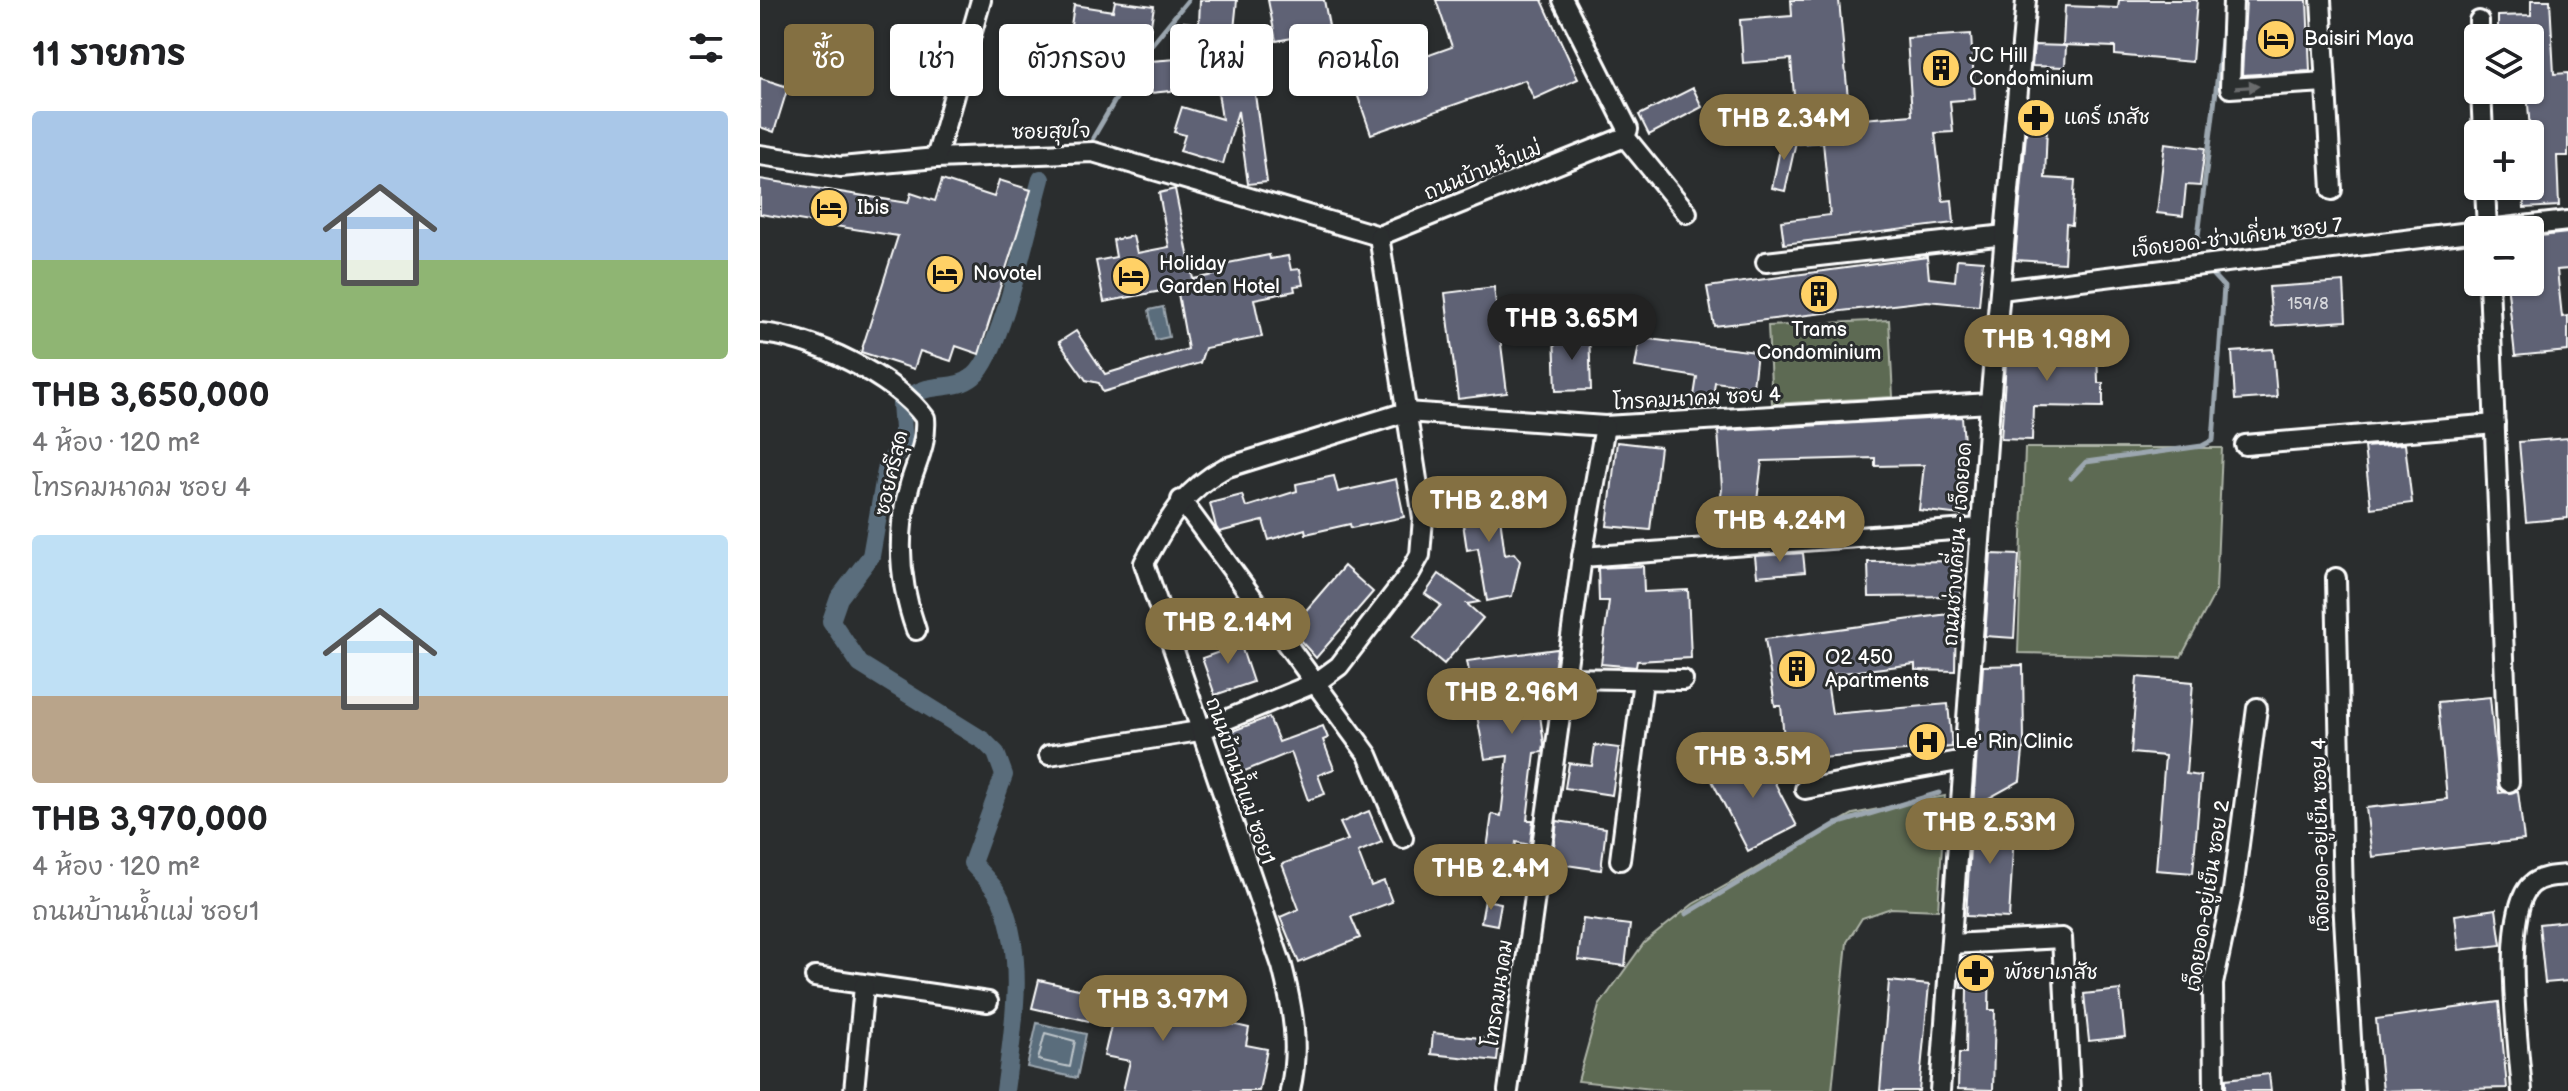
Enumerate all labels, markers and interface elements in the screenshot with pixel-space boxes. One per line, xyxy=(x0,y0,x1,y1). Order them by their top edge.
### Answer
hotel icon: Baisiri Maya xyxy=(2255,18,2297,60)
chip: ซื้อ xyxy=(784,24,874,96)
chip: เช่า xyxy=(890,24,983,96)
chip: ตัวกรอง xyxy=(999,24,1154,96)
chip: ใหม่ xyxy=(1170,24,1273,96)
chip: คอนโด xyxy=(1289,24,1428,96)
map controls xyxy=(2464,24,2544,296)
button: layers xyxy=(2464,24,2544,104)
icon: filters xyxy=(684,26,728,70)
place label: Baisiri Maya xyxy=(2304,27,2414,51)
text: 11 รายการ xyxy=(32,34,186,75)
place label: JC Hill Condominium xyxy=(1969,44,2094,91)
building icon: JC Hill Condominium xyxy=(1920,47,1962,89)
one-way arrow xyxy=(2235,80,2260,93)
pin: THB 2.34M xyxy=(1692,94,1876,162)
pharmacy icon: แคร์ เภสัช xyxy=(2015,97,2057,139)
text: THB 2.34M xyxy=(1717,104,1851,135)
place label: แคร์ เภสัช xyxy=(2064,104,2150,130)
street label: ซอยสุขใจ xyxy=(1011,117,1091,148)
button: + xyxy=(2464,120,2544,200)
street label: ถนนบ้านน้ำแม่ xyxy=(1418,129,1545,205)
icon: home xyxy=(308,163,452,307)
hotel icon: Ibis xyxy=(808,187,850,229)
place label: Ibis xyxy=(857,196,889,220)
street label: เจ็ดยอด-ช่างเคี่ยน ซอย 7 xyxy=(2129,205,2344,263)
button: − xyxy=(2464,216,2544,296)
place label: Holiday Garden Hotel xyxy=(1159,252,1280,299)
hotel icon: Novotel xyxy=(924,253,966,295)
hotel icon: Holiday Garden Hotel xyxy=(1110,255,1152,297)
place label: Novotel xyxy=(973,262,1042,286)
building icon: Trams Condominium xyxy=(1798,273,1840,315)
pin: THB 3.65M xyxy=(1480,294,1664,362)
house number: 159/8 xyxy=(2287,295,2329,314)
text: THB 3.65M xyxy=(1505,304,1639,335)
pin: THB 1.98M xyxy=(1955,315,2139,383)
place label: Trams Condominium xyxy=(1757,318,1881,365)
text: THB 1.98M xyxy=(1982,325,2112,356)
text: THB 3,650,000 xyxy=(32,375,270,416)
street label: โทรคมนาคม ซอย 4 xyxy=(1612,381,1782,415)
text: 4 ห้อง · 120 m² xyxy=(32,428,200,459)
street label: ซอยศรีสุด xyxy=(870,428,916,519)
street label: ถนนช่างเคี่ยน - เจ็ดยอด xyxy=(1931,440,1977,647)
text: โทรคมนาคม ซอย 4 xyxy=(32,473,251,504)
pin: THB 2.8M xyxy=(1406,476,1572,544)
text: THB 2.8M xyxy=(1430,486,1548,517)
pin: THB 4.24M xyxy=(1688,496,1872,564)
text: THB 4.24M xyxy=(1714,506,1846,537)
icon: home xyxy=(308,587,452,731)
pin: THB 2.14M xyxy=(1136,598,1320,666)
text: THB 2.14M xyxy=(1163,608,1293,639)
place label: O2 450 Apartments xyxy=(1825,646,1929,693)
building icon: O2 450 Apartments xyxy=(1776,648,1818,690)
pin: THB 2.96M xyxy=(1420,668,1604,736)
text: THB 2.96M xyxy=(1445,678,1579,709)
street label: ถนนบ้านน้ำแม่ ซอย1 xyxy=(1200,692,1287,868)
hospital icon: Le' Rin Clinic xyxy=(1906,721,1948,763)
place label: Le' Rin Clinic xyxy=(1955,730,2073,754)
pin: THB 3.5M xyxy=(1670,732,1836,800)
street label: เจ็ดยอด-อยู่เย็น ซอย 4 xyxy=(2305,737,2338,933)
text: THB 3.5M xyxy=(1694,742,1812,773)
pin: THB 2.53M xyxy=(1898,798,2082,866)
street label: เจ็ดยอด-อยู่เย็น ซอย 2 xyxy=(2179,798,2238,994)
text: THB 3,970,000 xyxy=(32,799,268,840)
text: THB 2.53M xyxy=(1923,808,2057,839)
pin: THB 2.4M xyxy=(1408,844,1574,912)
text: 4 ห้อง · 120 m² xyxy=(32,852,200,883)
text: THB 2.4M xyxy=(1432,854,1550,885)
text: ถนนบ้านน้ำแม่ ซอย1 xyxy=(32,897,259,928)
street label: โทรคมนาคม xyxy=(1478,938,1518,1048)
pharmacy icon: พัชยาเภสัช xyxy=(1955,952,1997,994)
place label: พัชยาเภสัช xyxy=(2004,961,2098,985)
pin: THB 3.97M xyxy=(1071,975,1255,1043)
text: THB 3.97M xyxy=(1097,985,1229,1016)

